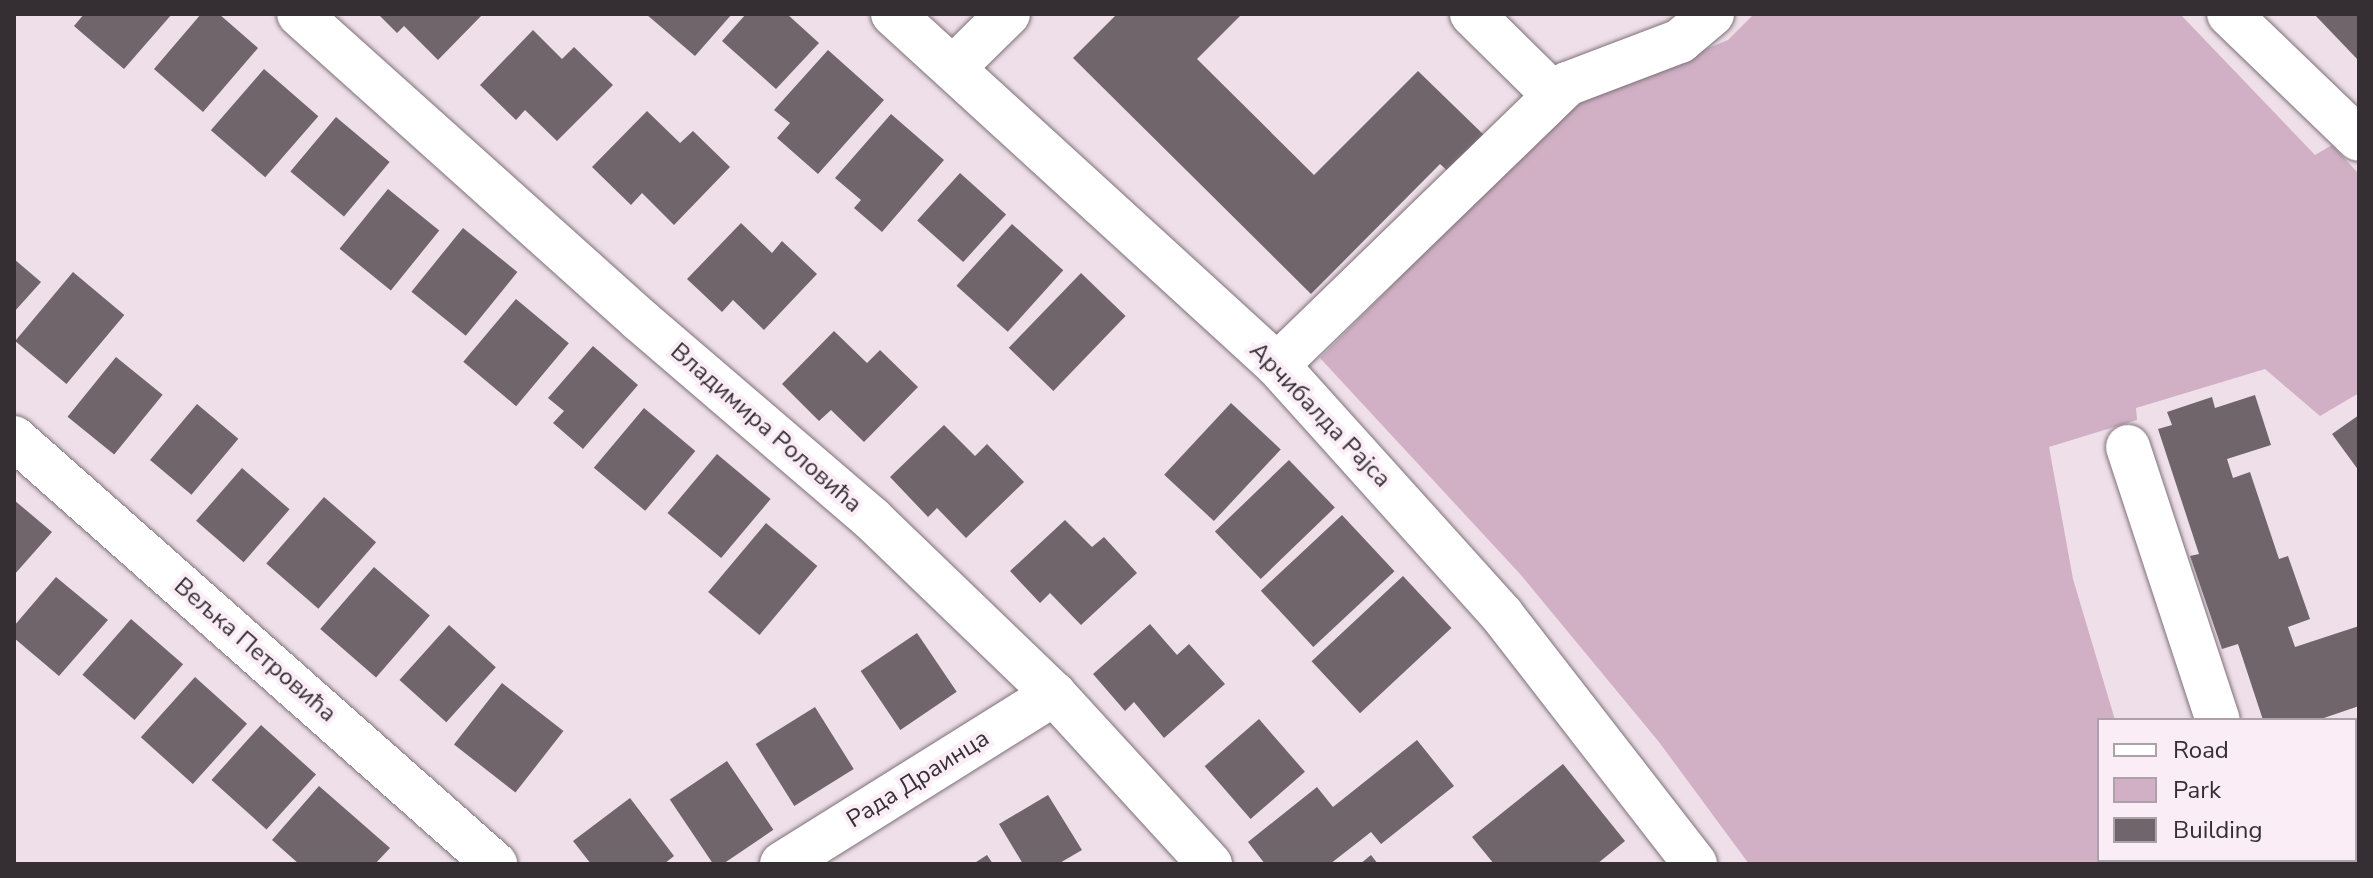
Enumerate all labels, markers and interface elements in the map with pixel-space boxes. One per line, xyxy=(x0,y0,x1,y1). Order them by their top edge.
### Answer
street label: Арчибалда Рајса xyxy=(1243,336,1397,494)
street label: Владимира Роловића xyxy=(665,337,867,519)
street label: Вељка Петровића xyxy=(168,572,342,728)
legend xyxy=(2097,718,2357,862)
street label: Рада Драинца xyxy=(842,724,994,834)
text: Road xyxy=(2173,734,2229,766)
text: Park xyxy=(2173,774,2221,806)
text: Building xyxy=(2173,814,2263,846)

